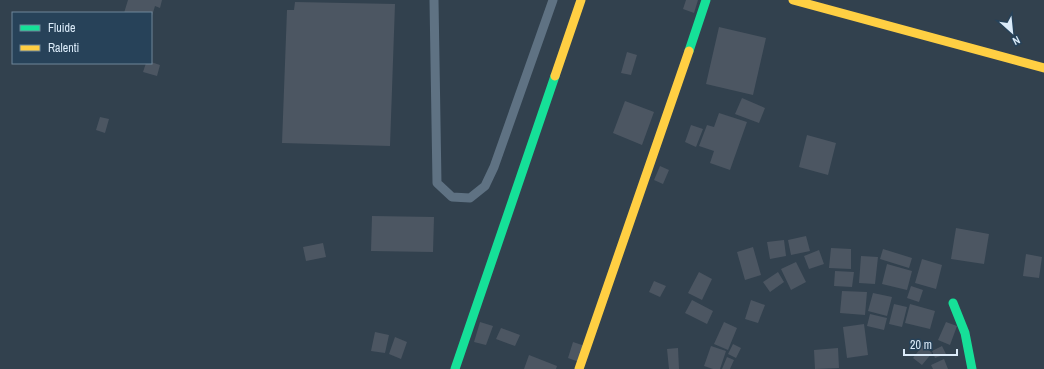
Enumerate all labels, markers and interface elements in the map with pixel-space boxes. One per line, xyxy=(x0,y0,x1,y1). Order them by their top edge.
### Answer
legend xyxy=(12,12,152,64)
north arrow xyxy=(992,12,1032,52)
text: Fluide xyxy=(48,20,75,36)
text: N xyxy=(1010,33,1023,49)
text: Ralenti xyxy=(48,40,79,56)
scale bar xyxy=(904,331,957,357)
text: 20 m xyxy=(910,337,932,353)

